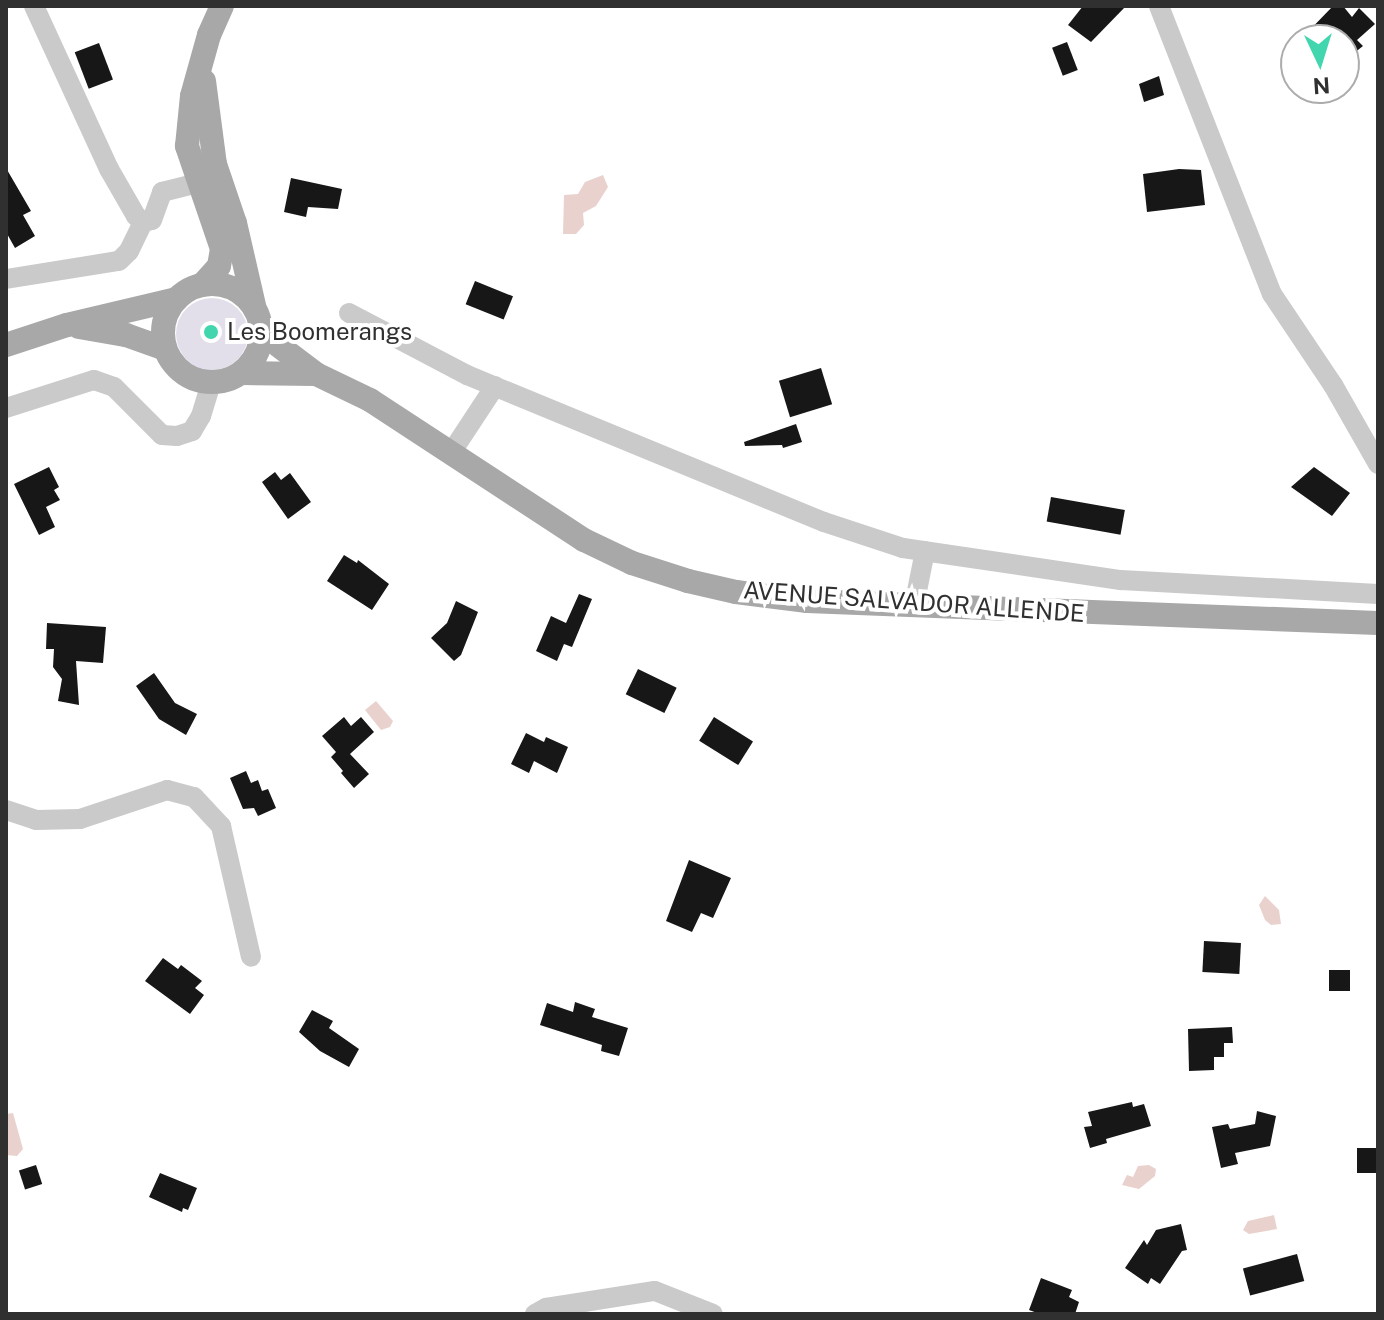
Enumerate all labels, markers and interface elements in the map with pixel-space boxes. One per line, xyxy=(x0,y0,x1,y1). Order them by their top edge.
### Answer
north arrow xyxy=(1280,24,1360,104)
text: N xyxy=(1312,72,1331,100)
place label: Les Boomerangs xyxy=(227,318,412,346)
marker: Les Boomerangs xyxy=(202,323,220,341)
street label: AVENUE SALVADOR ALLENDE xyxy=(742,576,1086,628)

